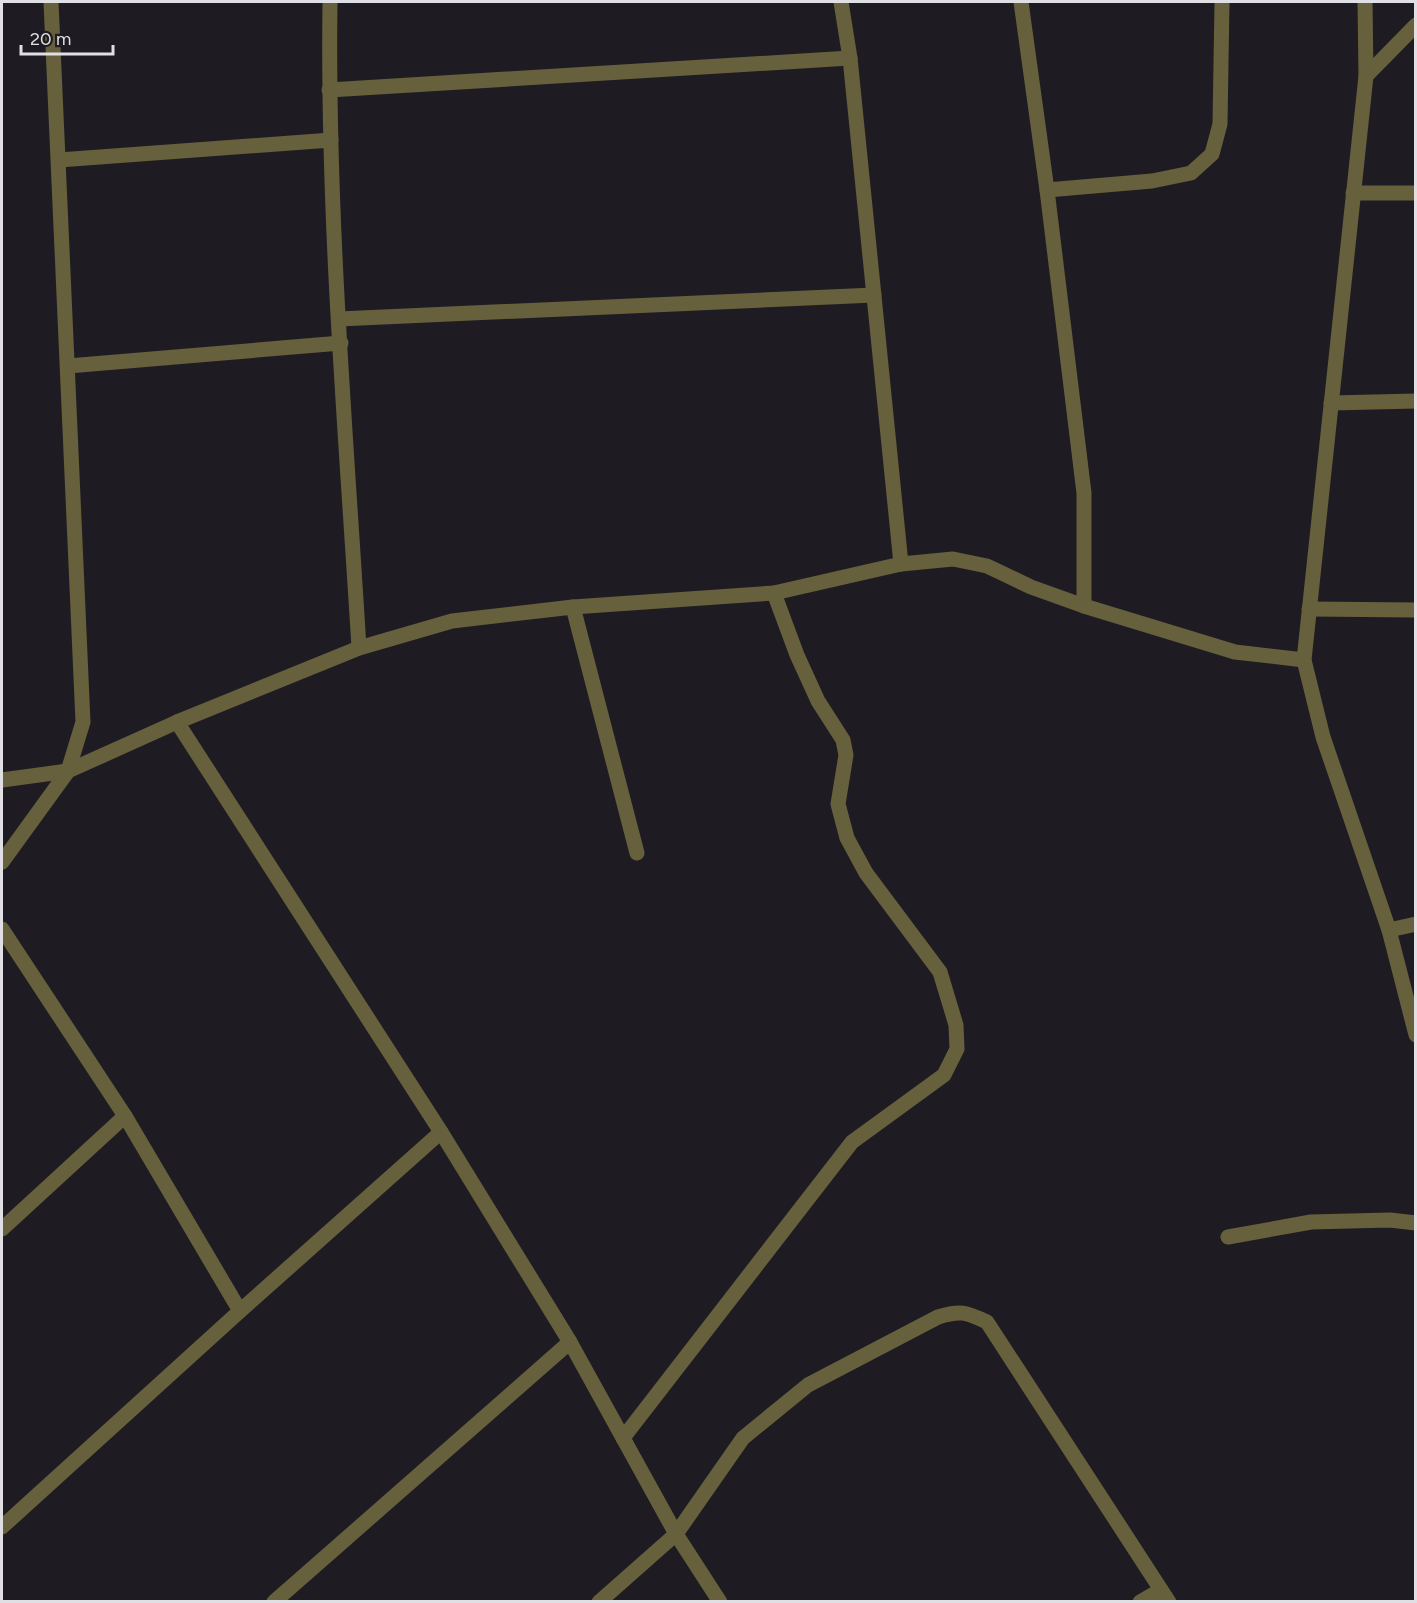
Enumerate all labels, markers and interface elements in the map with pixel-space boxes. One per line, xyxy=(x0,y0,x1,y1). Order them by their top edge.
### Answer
scale bar xyxy=(21,18,112,56)
text: 20 m xyxy=(30,28,71,50)

